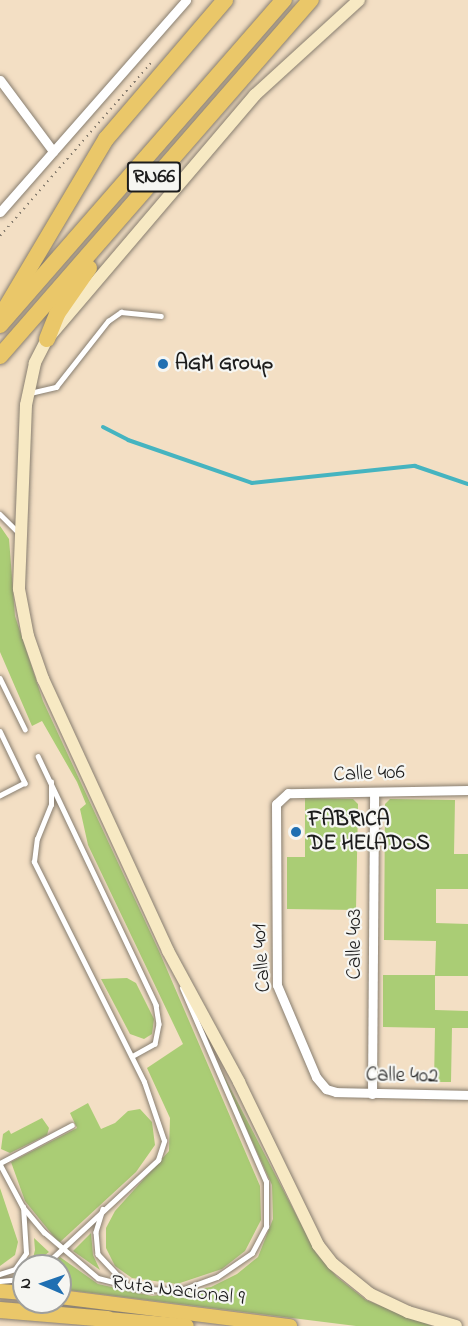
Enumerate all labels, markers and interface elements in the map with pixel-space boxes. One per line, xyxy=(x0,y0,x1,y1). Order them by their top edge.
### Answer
road number: RN66 xyxy=(126,160,182,194)
place label: AGM Group xyxy=(175,351,273,377)
marker: AGM Group xyxy=(156,357,170,371)
street label: Calle 406 xyxy=(333,760,405,788)
place label: FABRICA DE HELADOS xyxy=(308,807,430,857)
marker: FABRICA DE HELADOS xyxy=(289,825,303,839)
street label: Calle 403 xyxy=(342,909,368,979)
street label: Calle 401 xyxy=(247,923,277,993)
street label: Calle 402 xyxy=(365,1063,439,1089)
north arrow xyxy=(12,1254,72,1314)
street label: Ruta Nacional 9 xyxy=(110,1270,246,1312)
text: N xyxy=(14,1278,38,1289)

